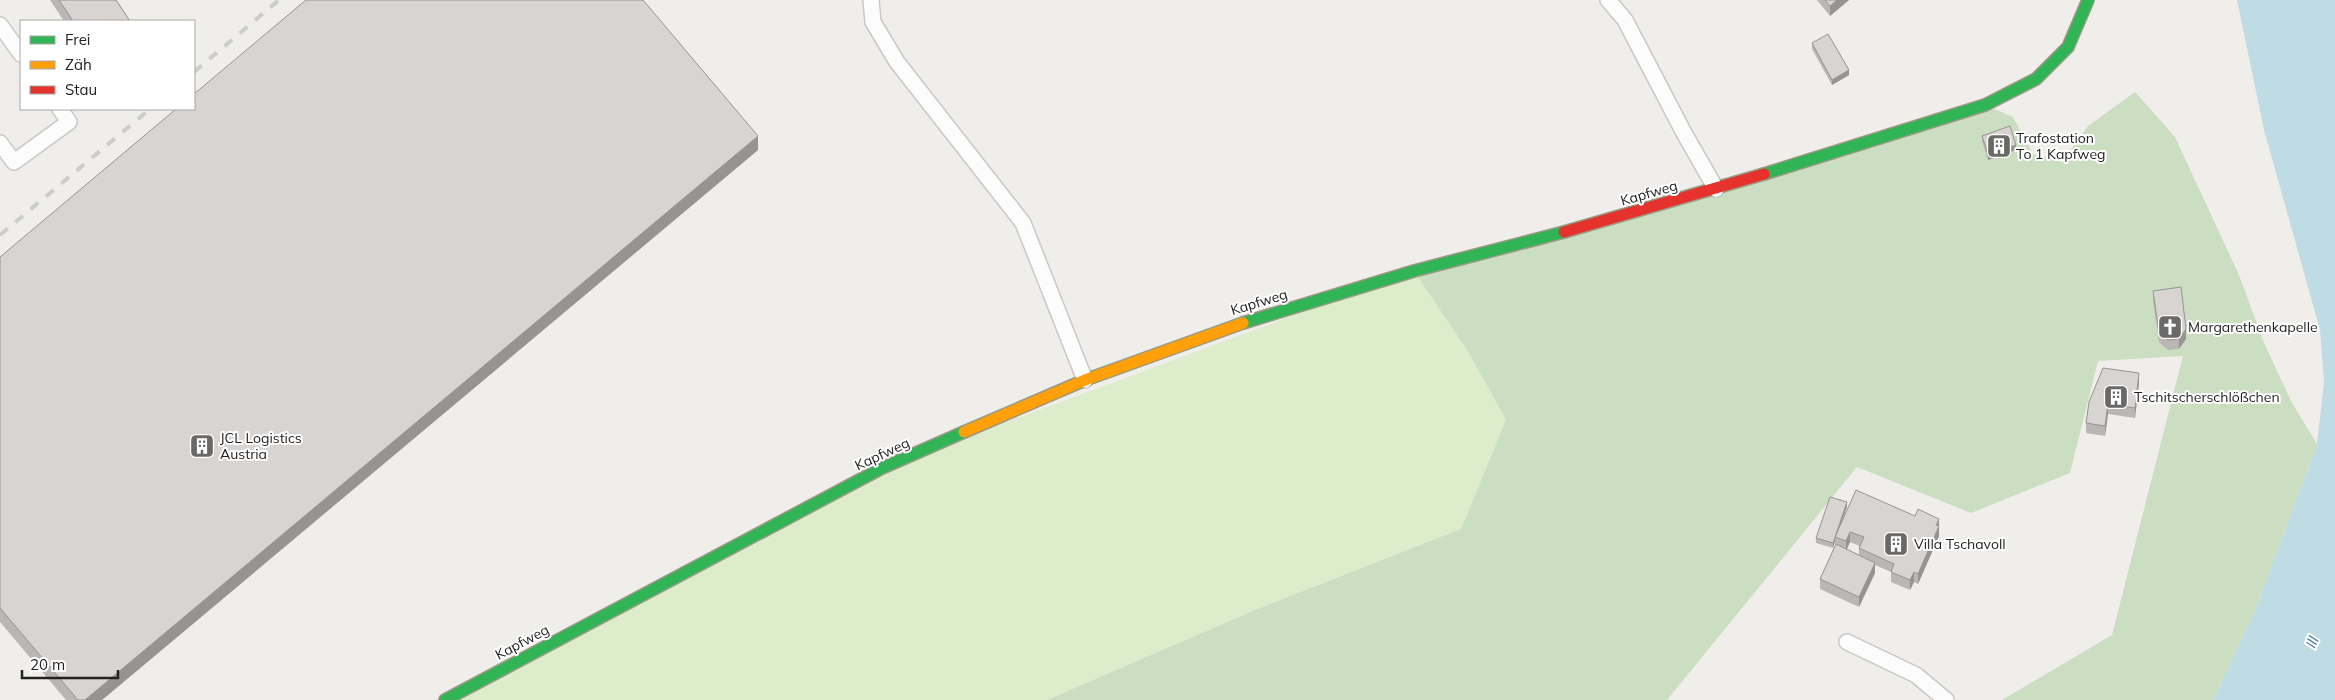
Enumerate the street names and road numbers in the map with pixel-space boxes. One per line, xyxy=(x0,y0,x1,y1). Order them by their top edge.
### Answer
street label: Kapfweg xyxy=(1618,176,1680,210)
street label: Kapfweg xyxy=(1228,285,1290,319)
street label: Kapfweg xyxy=(852,434,912,474)
street label: Kapfweg xyxy=(492,620,552,664)

